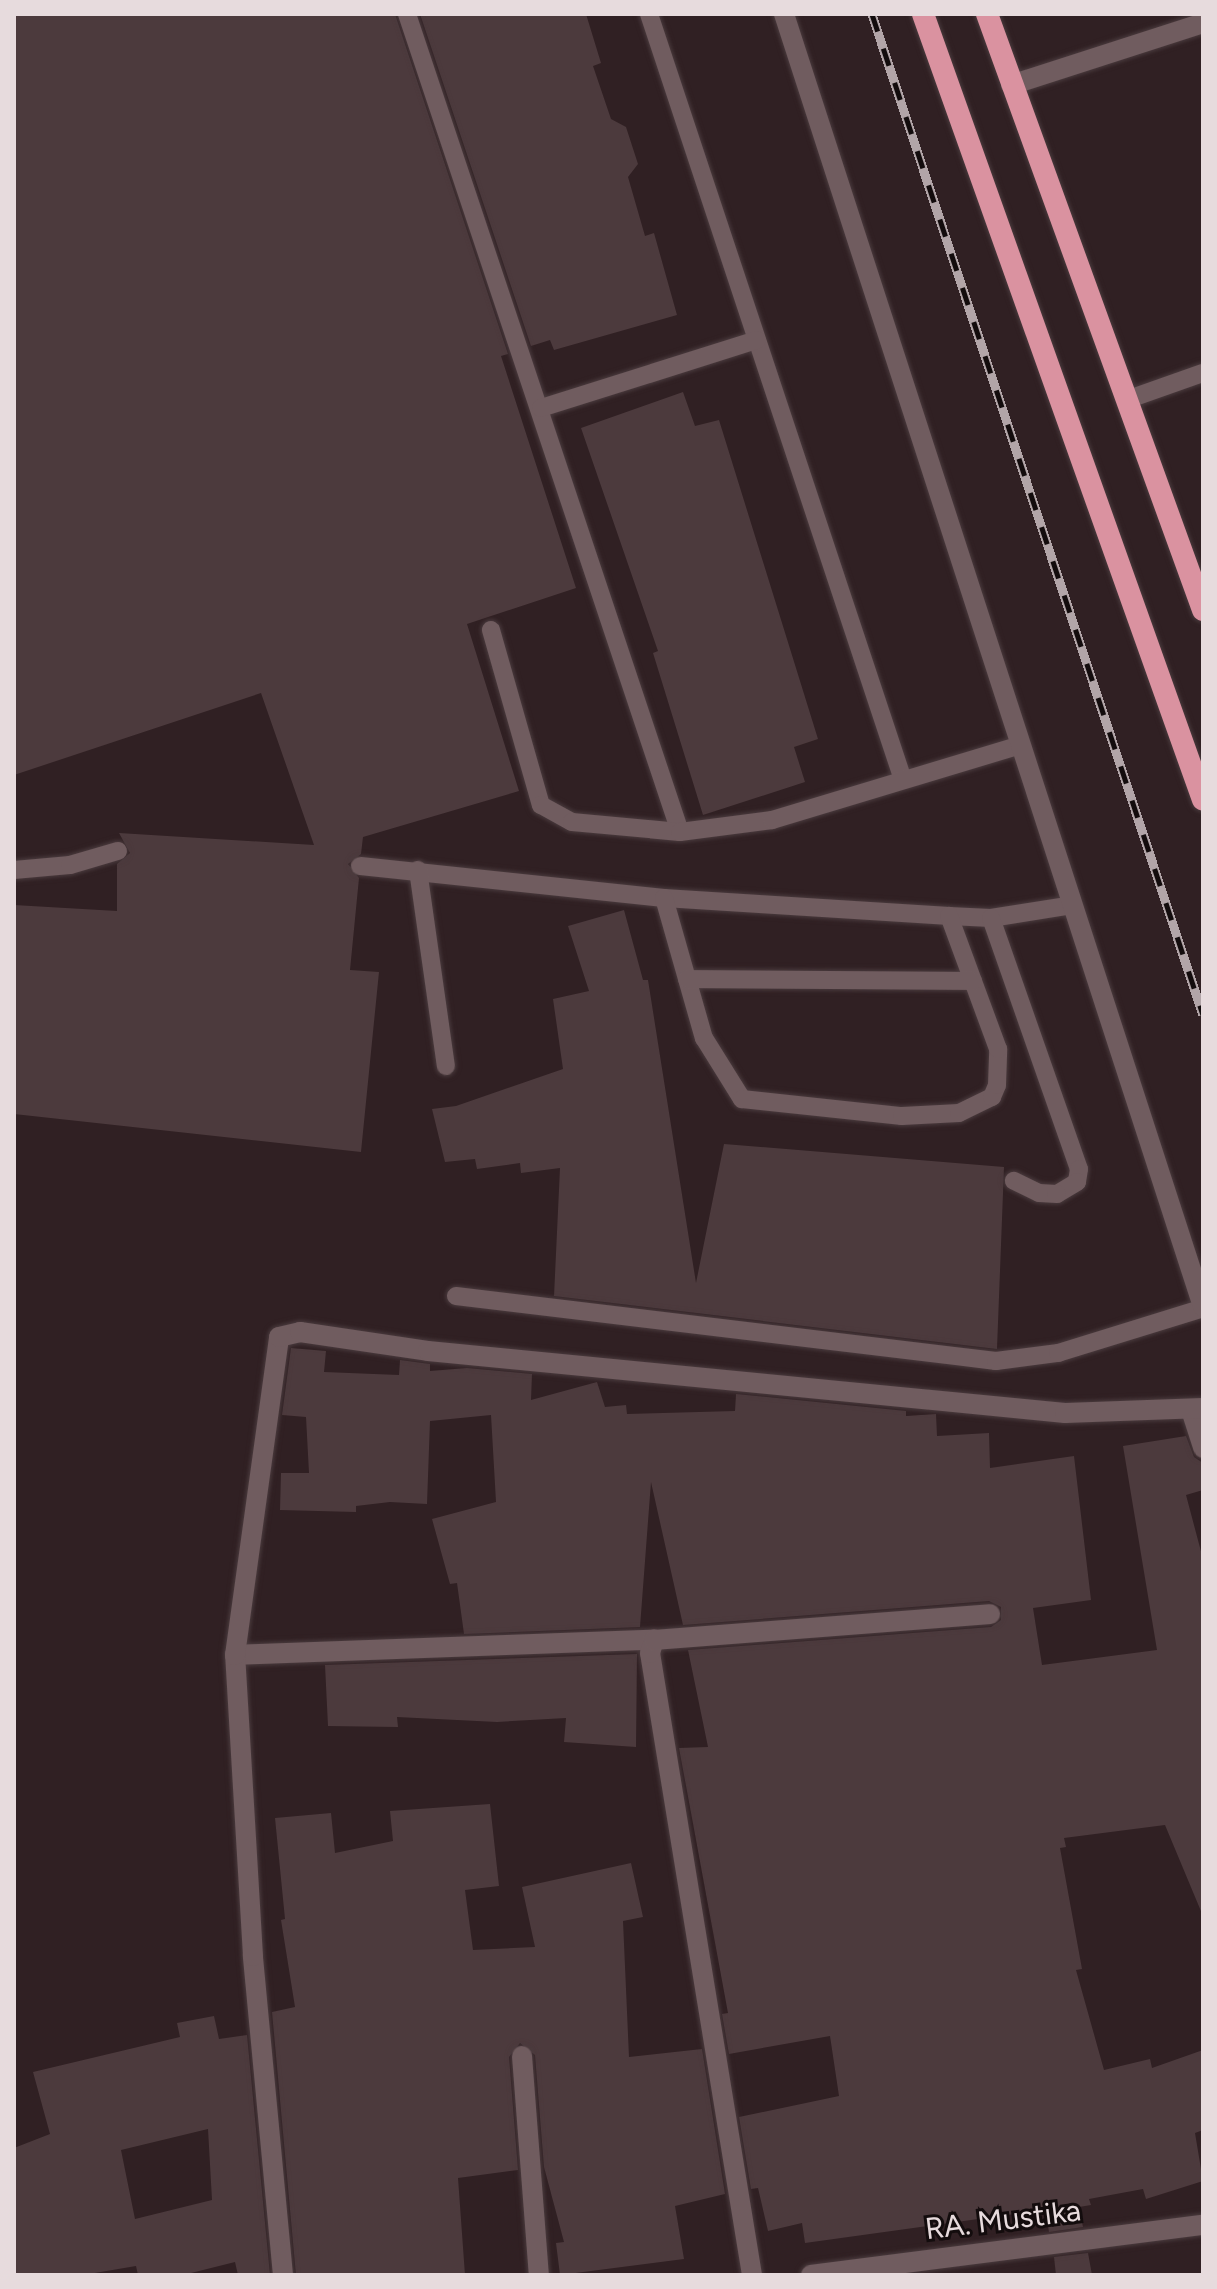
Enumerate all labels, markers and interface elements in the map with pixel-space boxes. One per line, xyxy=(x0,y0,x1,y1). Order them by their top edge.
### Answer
street label: RA. Mustika xyxy=(923,2193,1083,2247)

